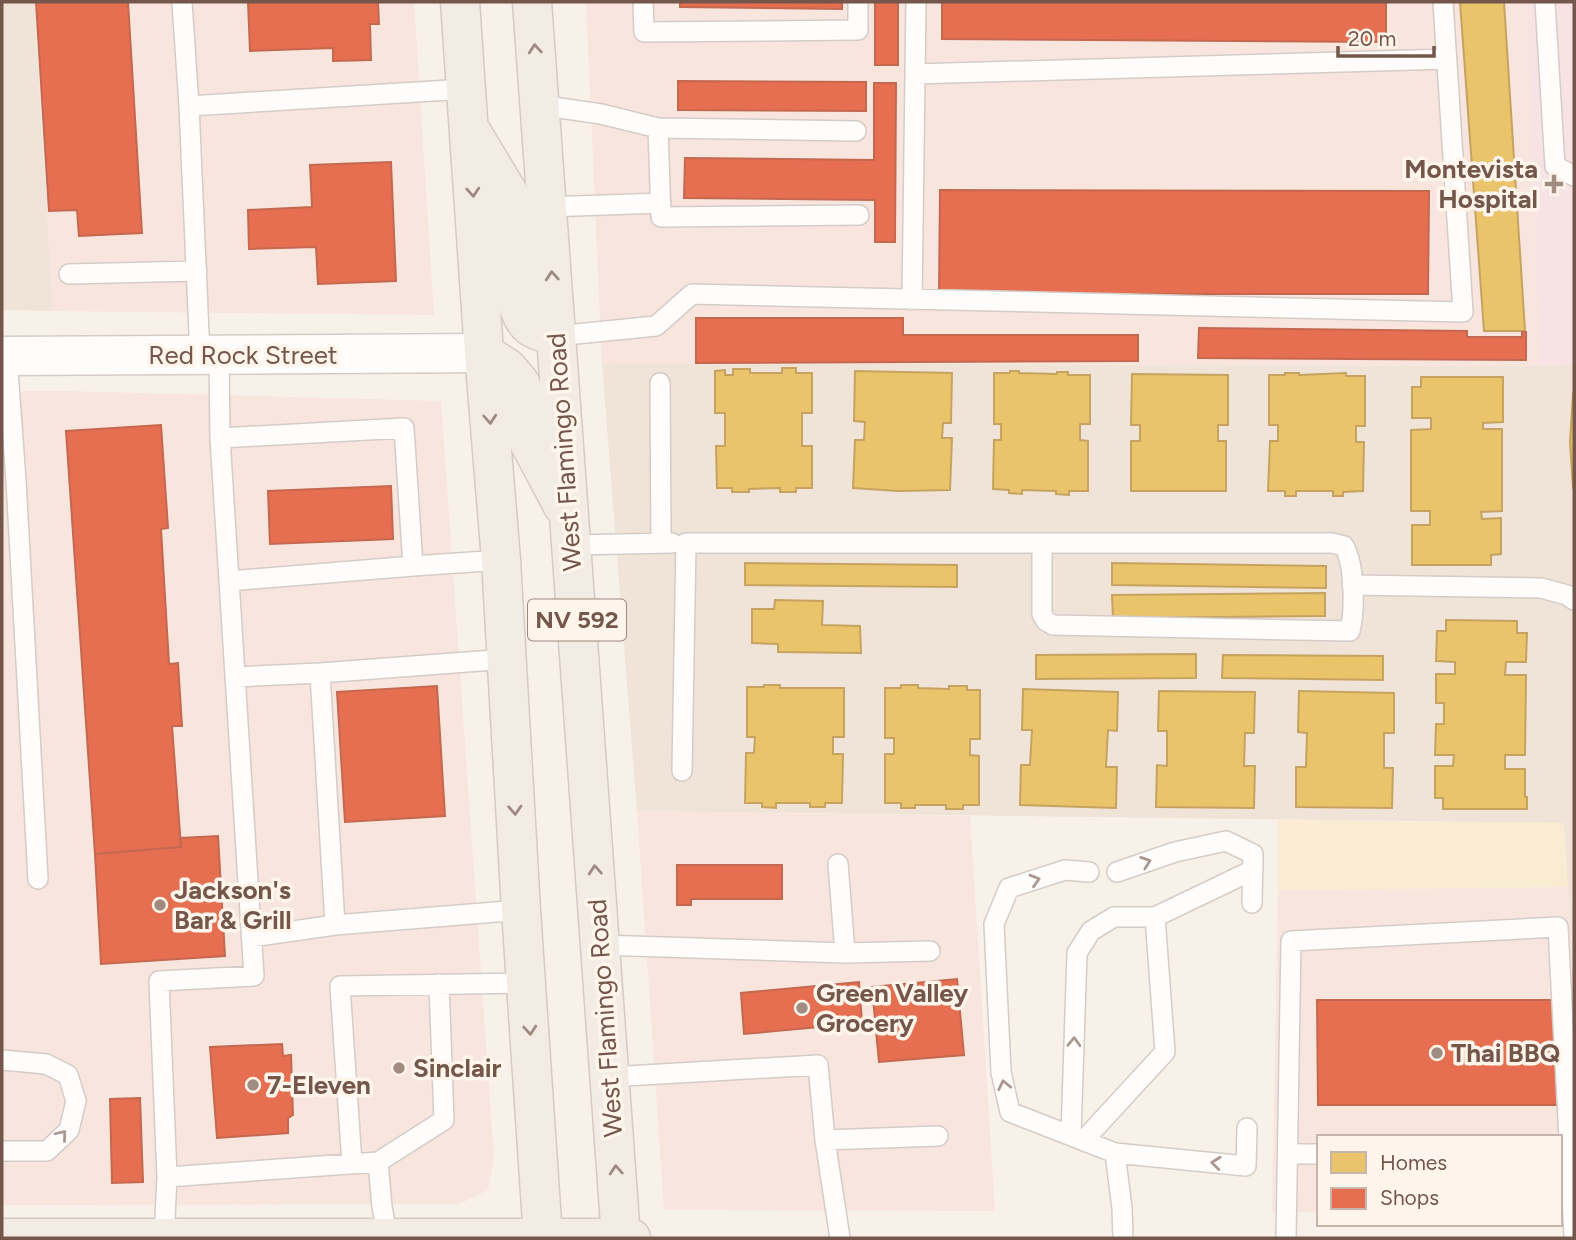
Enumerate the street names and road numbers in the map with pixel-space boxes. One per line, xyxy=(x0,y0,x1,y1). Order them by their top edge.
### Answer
street label: West Flamingo Road xyxy=(540,332,588,572)
street label: Red Rock Street xyxy=(148,339,338,371)
road number: NV 592 xyxy=(528,600,626,640)
street label: West Flamingo Road xyxy=(581,898,629,1138)

